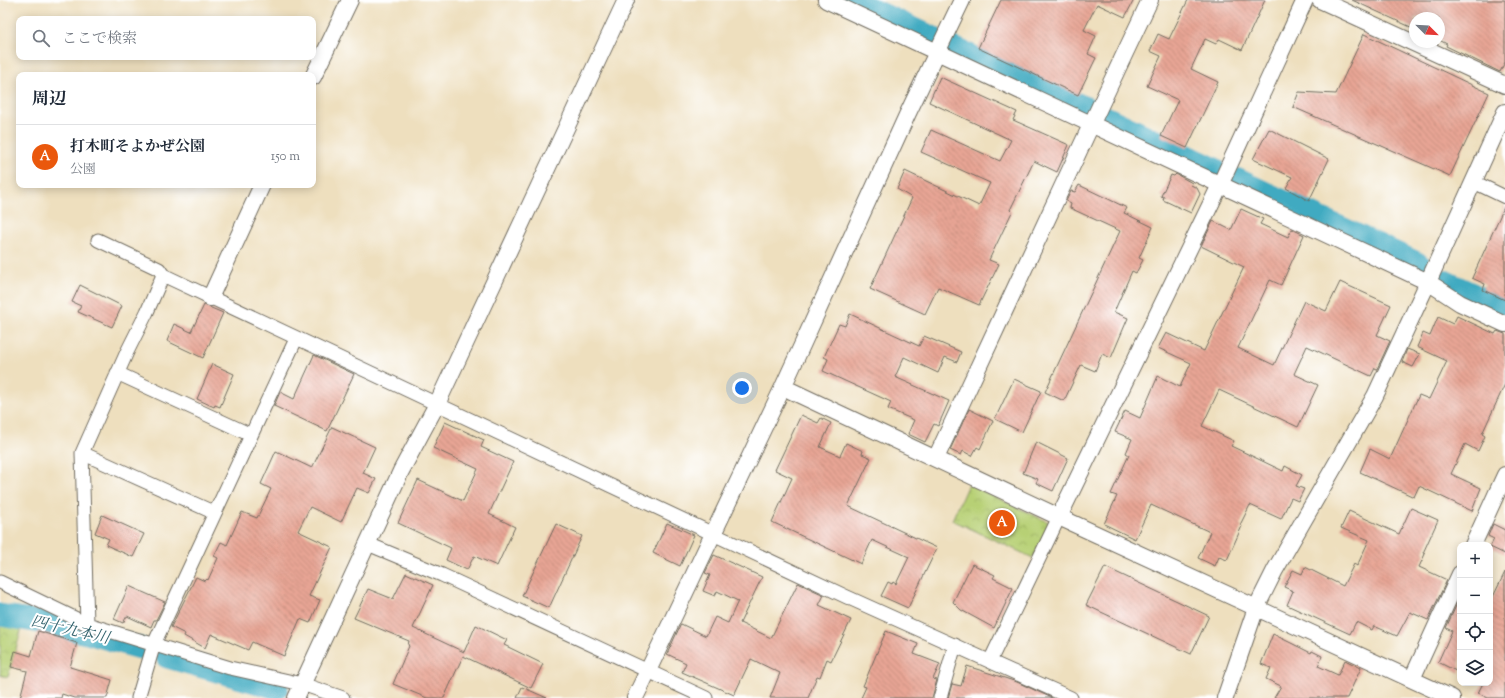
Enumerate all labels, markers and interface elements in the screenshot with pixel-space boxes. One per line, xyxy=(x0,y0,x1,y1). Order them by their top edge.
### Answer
north arrow xyxy=(1409,12,1445,48)
search box xyxy=(16,16,316,60)
icon: search xyxy=(30,27,52,49)
text: ここで検索 xyxy=(62,29,137,50)
text: 周辺 xyxy=(32,88,66,112)
text: 打木町そよかぜ公園 xyxy=(70,137,205,158)
text: A xyxy=(40,148,50,166)
text: 150 m xyxy=(271,148,300,166)
text: 公園 xyxy=(70,161,96,179)
your location xyxy=(732,378,752,398)
pin: A xyxy=(989,508,1015,538)
map controls xyxy=(1457,542,1493,686)
button: + xyxy=(1457,542,1493,578)
button: − xyxy=(1457,578,1493,614)
water label: 四十九本川 xyxy=(28,611,114,652)
button: locate xyxy=(1457,614,1493,650)
button: layers xyxy=(1457,650,1493,686)

